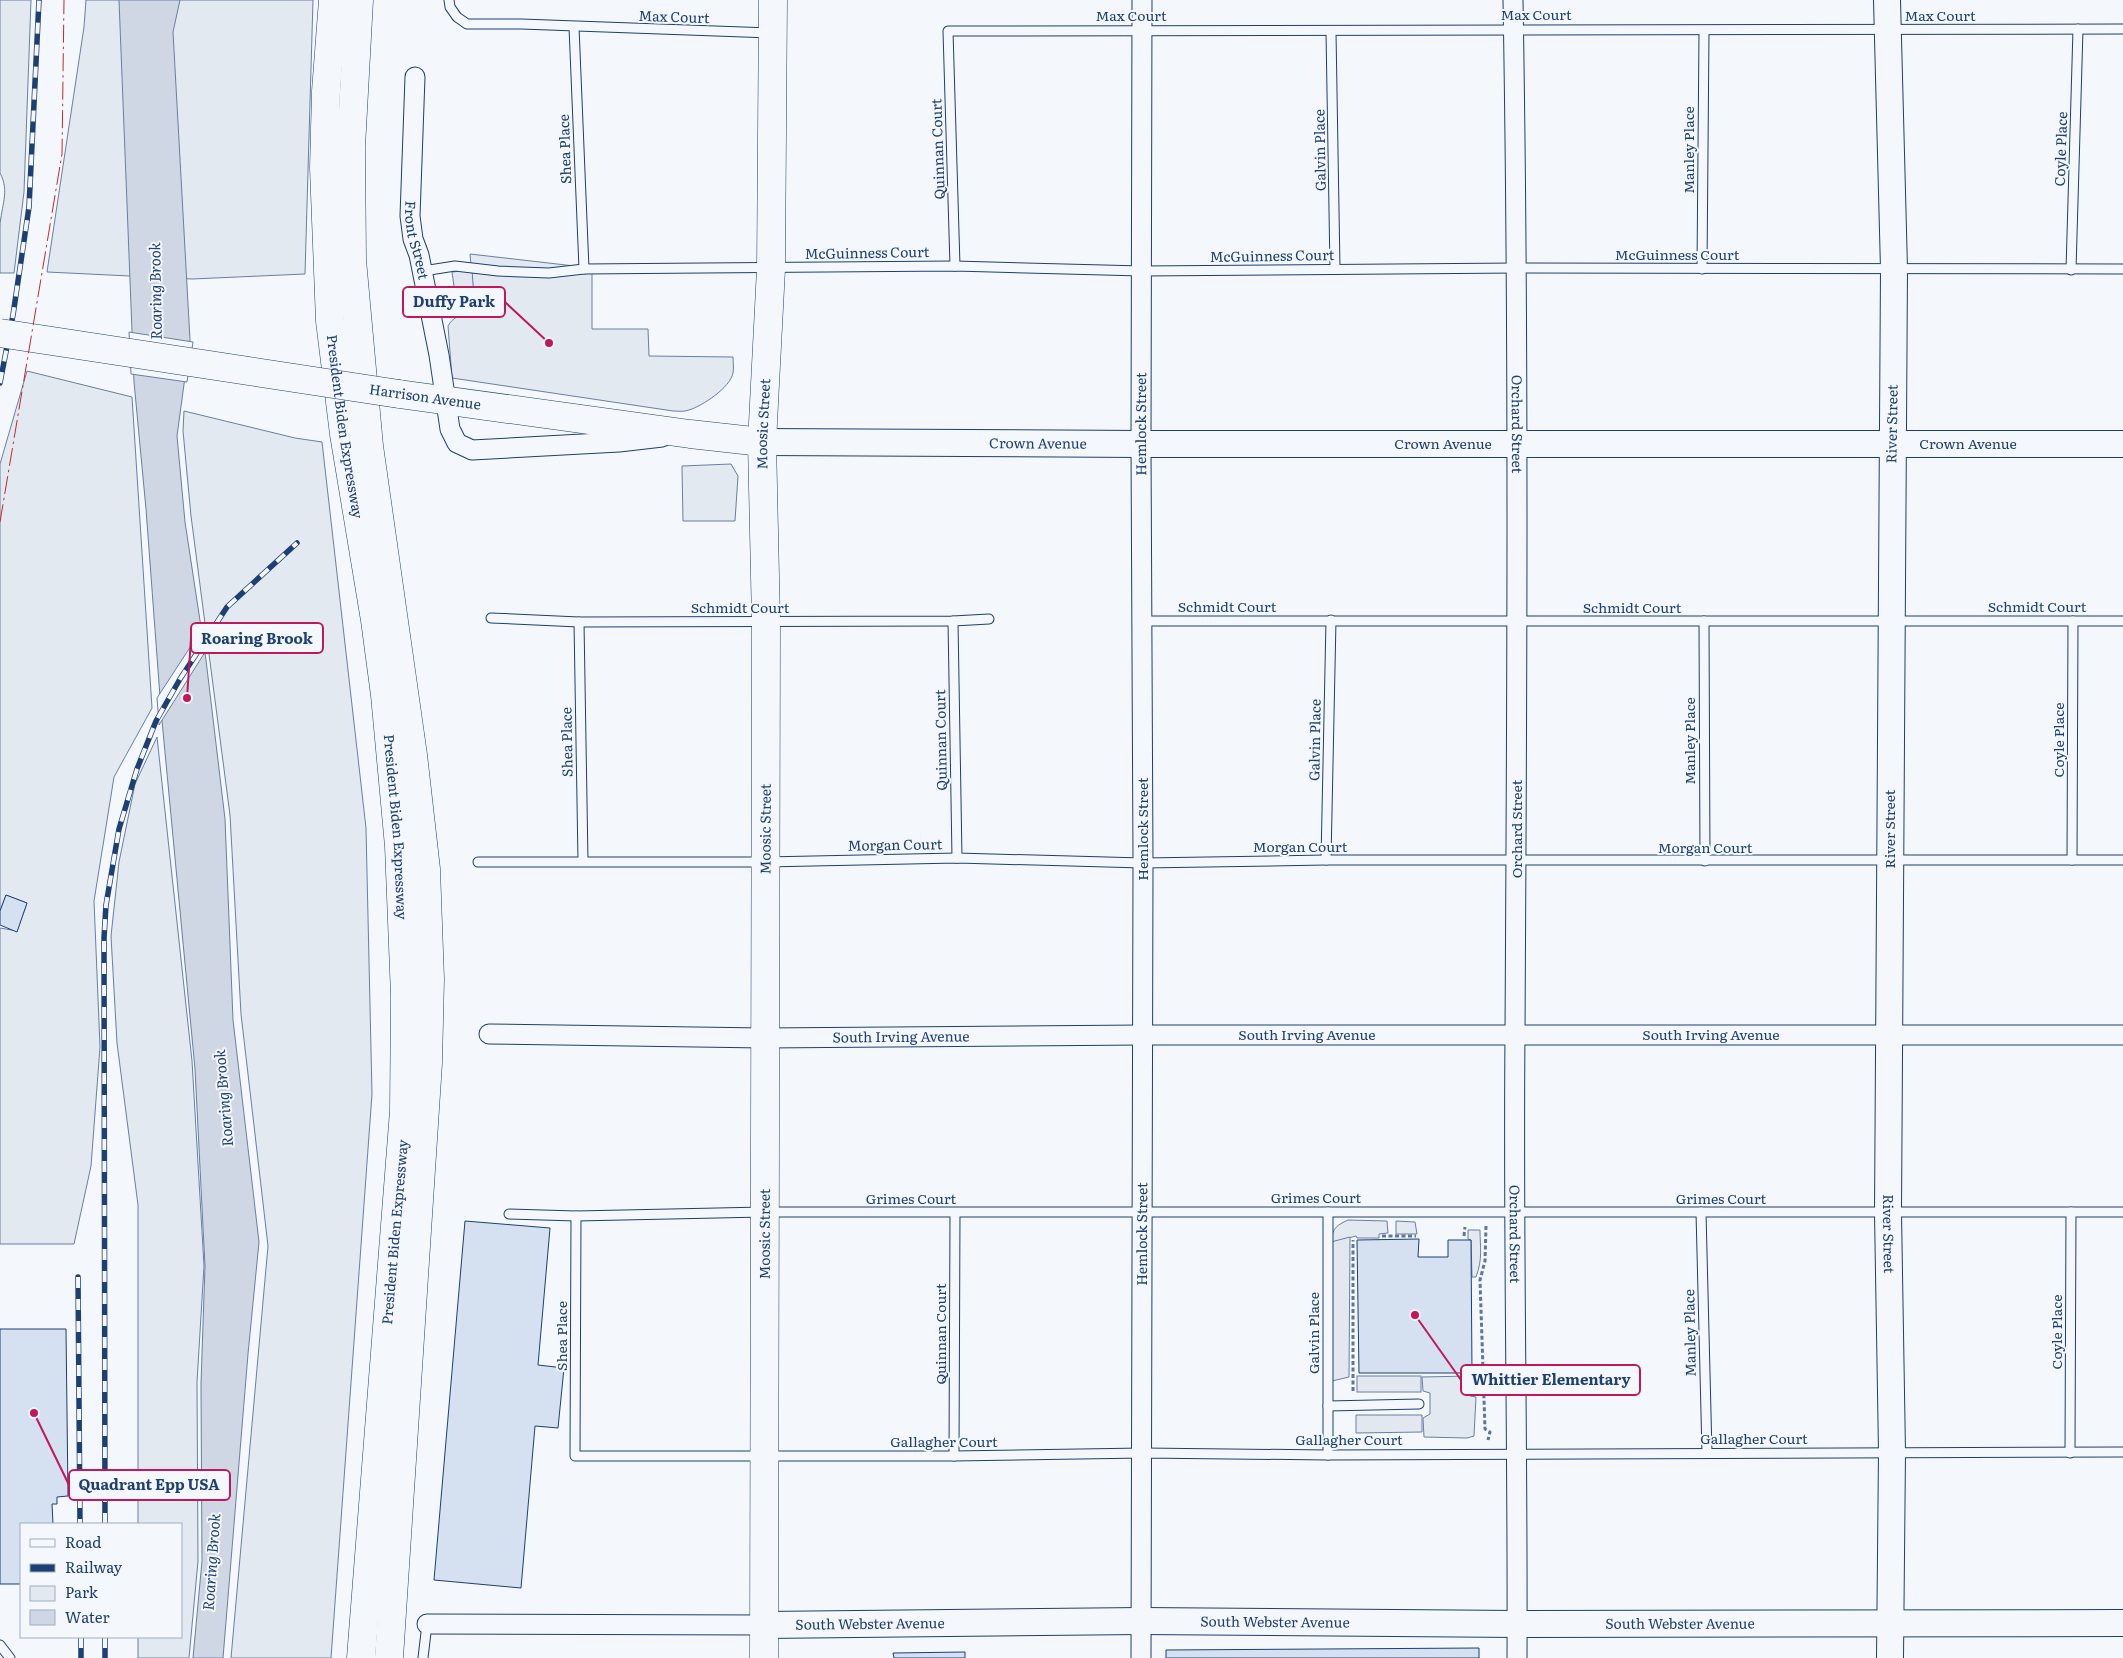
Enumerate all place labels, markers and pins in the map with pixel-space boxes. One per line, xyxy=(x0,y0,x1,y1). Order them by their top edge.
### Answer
callout: Duffy Park xyxy=(403,287,505,317)
callout: Roaring Brook xyxy=(191,623,323,653)
callout: Whittier Elementary xyxy=(1461,1365,1640,1395)
callout: Quadrant Epp USA xyxy=(69,1470,230,1500)

